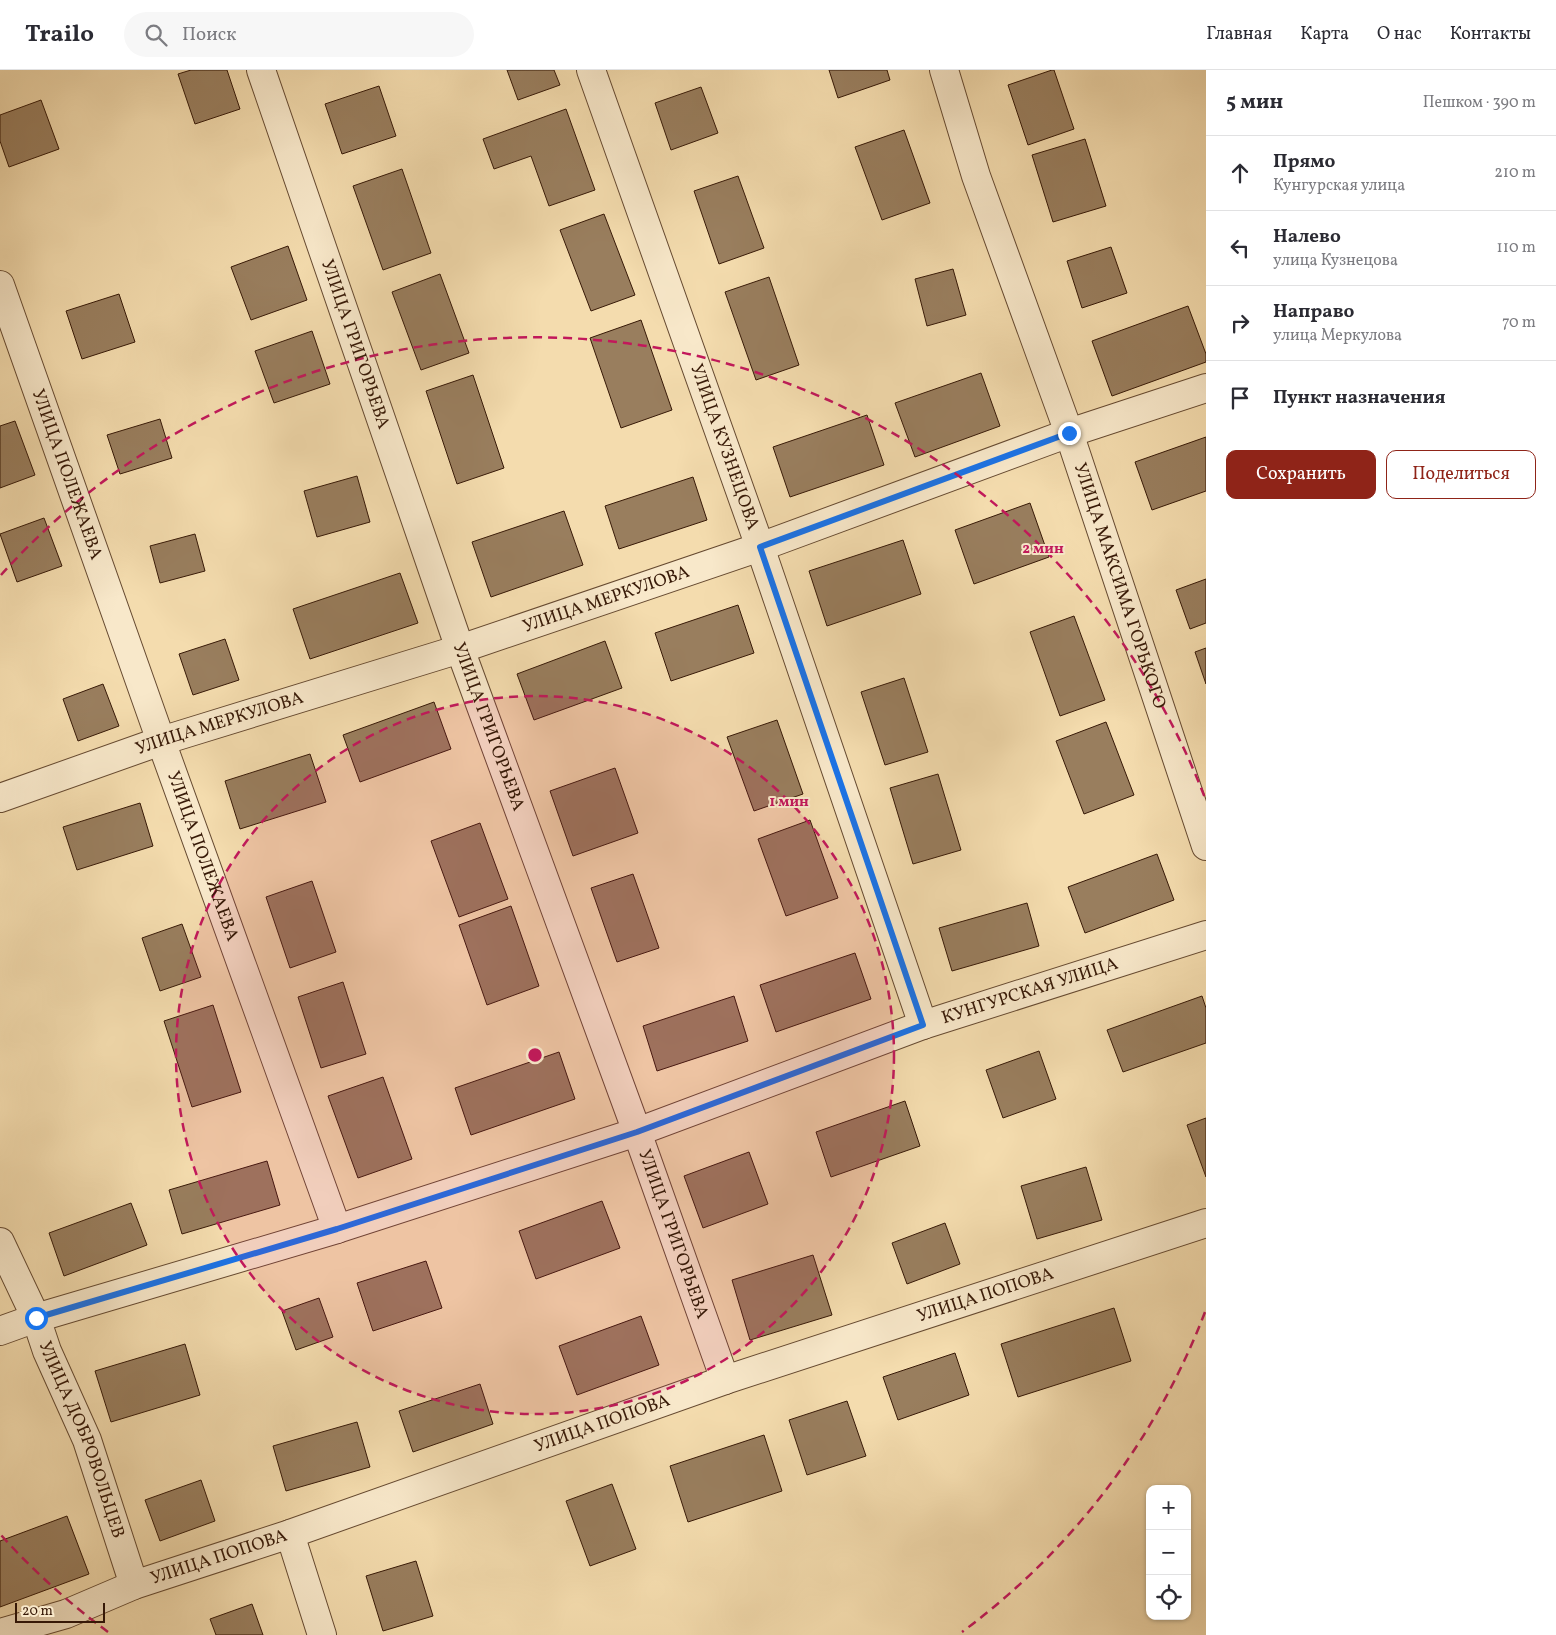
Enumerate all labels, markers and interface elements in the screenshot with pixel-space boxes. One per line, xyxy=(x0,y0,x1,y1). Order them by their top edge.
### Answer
search box xyxy=(124,12,474,57)
text: Trailo xyxy=(25,18,94,52)
icon: search xyxy=(142,21,170,49)
text: Поиск xyxy=(182,22,236,48)
text: Главная xyxy=(1206,22,1272,47)
text: Карта xyxy=(1300,22,1349,47)
text: О нас xyxy=(1377,22,1422,47)
text: Контакты xyxy=(1450,22,1531,47)
text: 5 мин xyxy=(1226,88,1283,117)
text: Пешком · 390 m xyxy=(1423,92,1536,114)
text: Прямо xyxy=(1273,149,1335,175)
icon: ahead xyxy=(1226,159,1254,187)
text: 210 m xyxy=(1494,162,1536,184)
text: Кунгурская улица xyxy=(1273,175,1405,197)
text: Налево xyxy=(1273,224,1341,250)
icon: left xyxy=(1226,234,1254,262)
text: 110 m xyxy=(1497,237,1536,259)
text: улица Кузнецова xyxy=(1273,250,1398,272)
street label: УЛИЦА ГРИГОРЬЕВА xyxy=(314,256,396,433)
text: Направо xyxy=(1273,299,1355,325)
icon: right xyxy=(1226,309,1254,337)
text: 70 m xyxy=(1502,312,1536,334)
text: улица Меркулова xyxy=(1273,325,1402,347)
street label: УЛИЦА КУЗНЕЦОВА xyxy=(684,361,766,534)
icon: arrive xyxy=(1226,384,1254,412)
text: Пункт назначения xyxy=(1273,385,1446,411)
street label: УЛИЦА ПОЛЕЖАЕВА xyxy=(25,386,109,564)
route end xyxy=(1058,422,1081,445)
button: Сохранить xyxy=(1226,450,1376,499)
button: Поделиться xyxy=(1386,450,1536,499)
street label: УЛИЦА МАКСИМА ГОРЬКОГО xyxy=(1067,460,1172,712)
text: 2 мин xyxy=(1022,539,1064,560)
street label: УЛИЦА МЕРКУЛОВА xyxy=(519,559,693,639)
street label: УЛИЦА ГРИГОРЬЕВА xyxy=(446,639,531,815)
street label: УЛИЦА МЕРКУЛОВА xyxy=(132,685,307,761)
street label: УЛИЦА ПОЛЕЖАЕВА xyxy=(160,768,245,945)
text: 1 мин xyxy=(769,792,809,813)
street label: КУНГУРСКАЯ УЛИЦА xyxy=(938,951,1122,1031)
centre of rings xyxy=(526,1046,544,1064)
street label: УЛИЦА ГРИГОРЬЕВА xyxy=(632,1146,715,1323)
street label: УЛИЦА ПОПОВА xyxy=(914,1261,1057,1329)
route start xyxy=(25,1307,48,1330)
street label: УЛИЦА ДОБРОВОЛЬЦЕВ xyxy=(32,1338,131,1541)
street label: УЛИЦА ПОПОВА xyxy=(531,1388,674,1459)
map controls xyxy=(1146,1485,1191,1620)
button: + xyxy=(1146,1485,1191,1530)
street label: УЛИЦА ПОПОВА xyxy=(147,1523,291,1591)
button: − xyxy=(1146,1530,1191,1575)
button: locate xyxy=(1146,1575,1191,1620)
scale bar xyxy=(15,1600,105,1623)
text: 20 m xyxy=(22,1602,53,1621)

